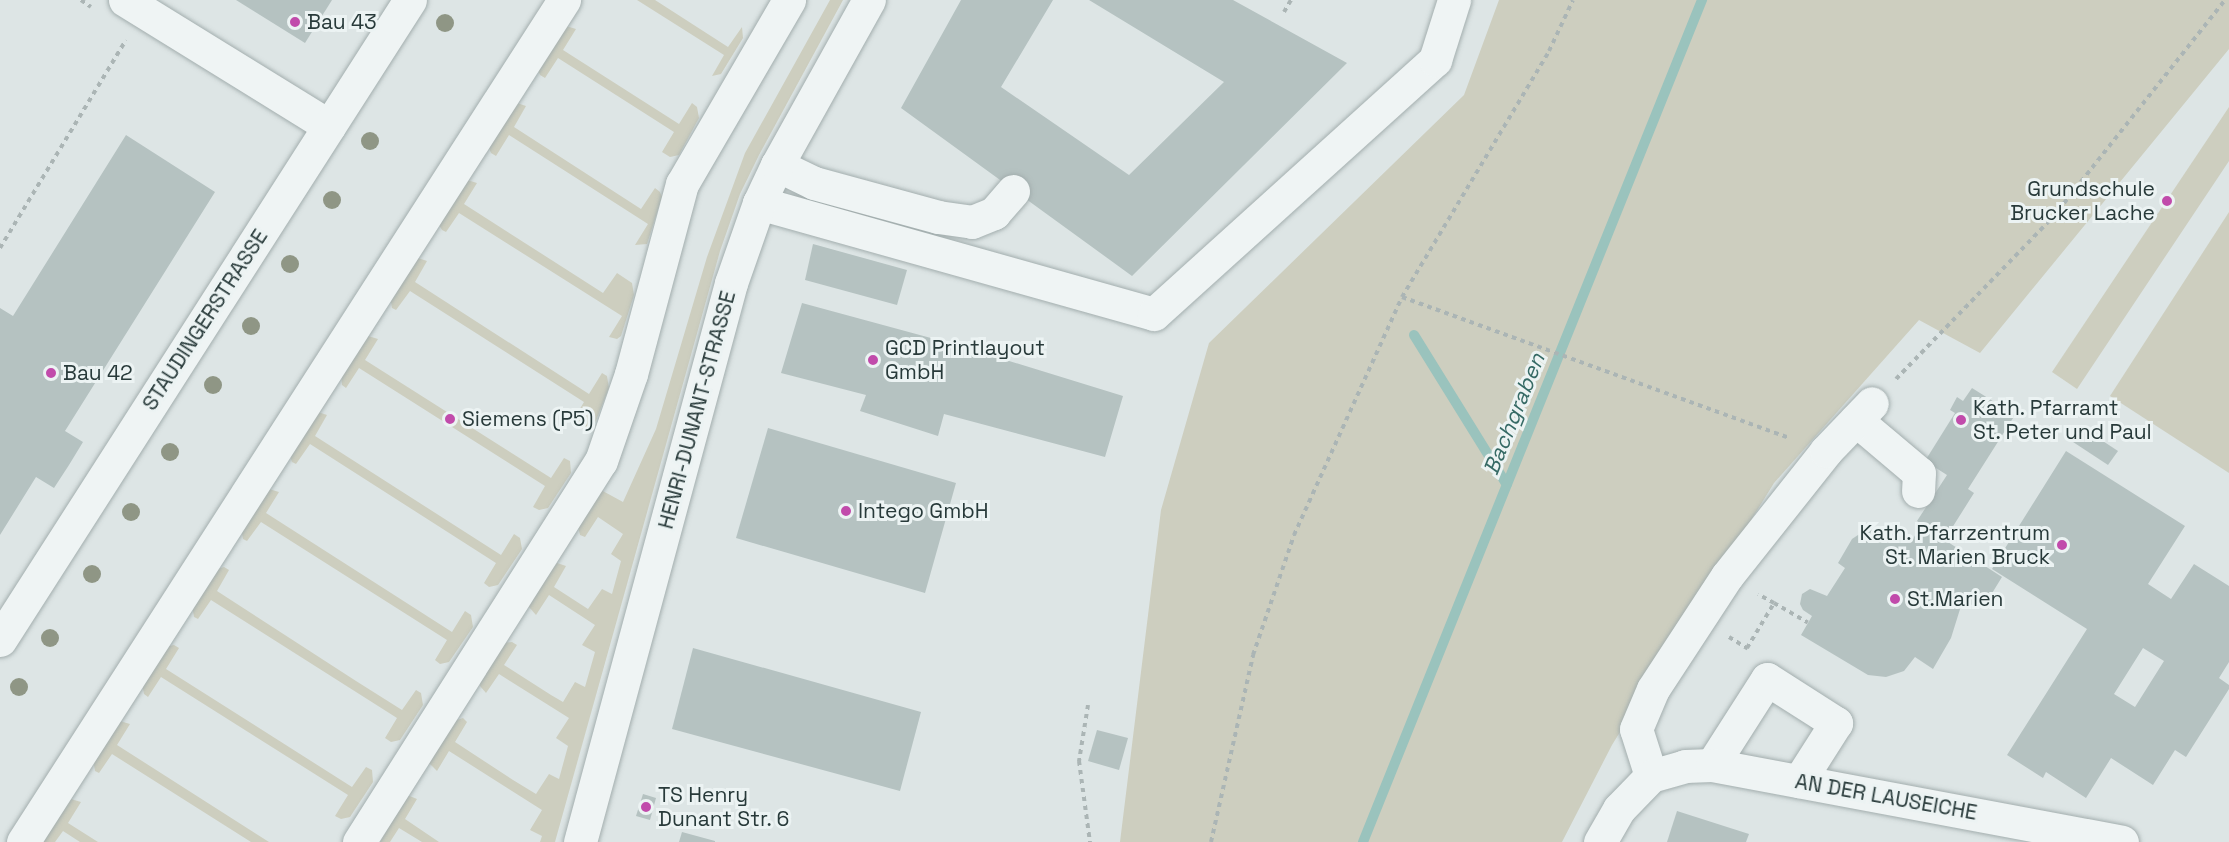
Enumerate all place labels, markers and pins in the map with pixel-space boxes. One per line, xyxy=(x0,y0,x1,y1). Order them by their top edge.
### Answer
place label: Bau 43 xyxy=(307,9,377,35)
marker: Bau 43 xyxy=(288,15,302,29)
place label: Grundschule Brucker Lache xyxy=(2010,176,2155,226)
marker: Grundschule Brucker Lache xyxy=(2160,194,2174,208)
place label: GCD Printlayout GmbH xyxy=(885,335,1045,385)
marker: GCD Printlayout GmbH xyxy=(866,353,880,367)
place label: Bau 42 xyxy=(63,360,133,386)
marker: Bau 42 xyxy=(44,366,58,380)
place label: Kath. Pfarramt St. Peter und Paul xyxy=(1973,395,2152,445)
place label: Siemens (P5) xyxy=(462,406,593,432)
marker: Siemens (P5) xyxy=(443,412,457,426)
marker: Kath. Pfarramt St. Peter und Paul xyxy=(1954,413,1968,427)
place label: Intego GmbH xyxy=(858,498,988,524)
marker: Intego GmbH xyxy=(839,504,853,518)
place label: Kath. Pfarrzentrum St. Marien Bruck xyxy=(1859,520,2050,570)
marker: Kath. Pfarrzentrum St. Marien Bruck xyxy=(2055,538,2069,552)
place label: St.Marien xyxy=(1907,586,2003,612)
marker: St.Marien xyxy=(1888,592,1902,606)
place label: TS Henry Dunant Str. 6 xyxy=(658,782,790,832)
marker: TS Henry Dunant Str. 6 xyxy=(639,800,653,814)

